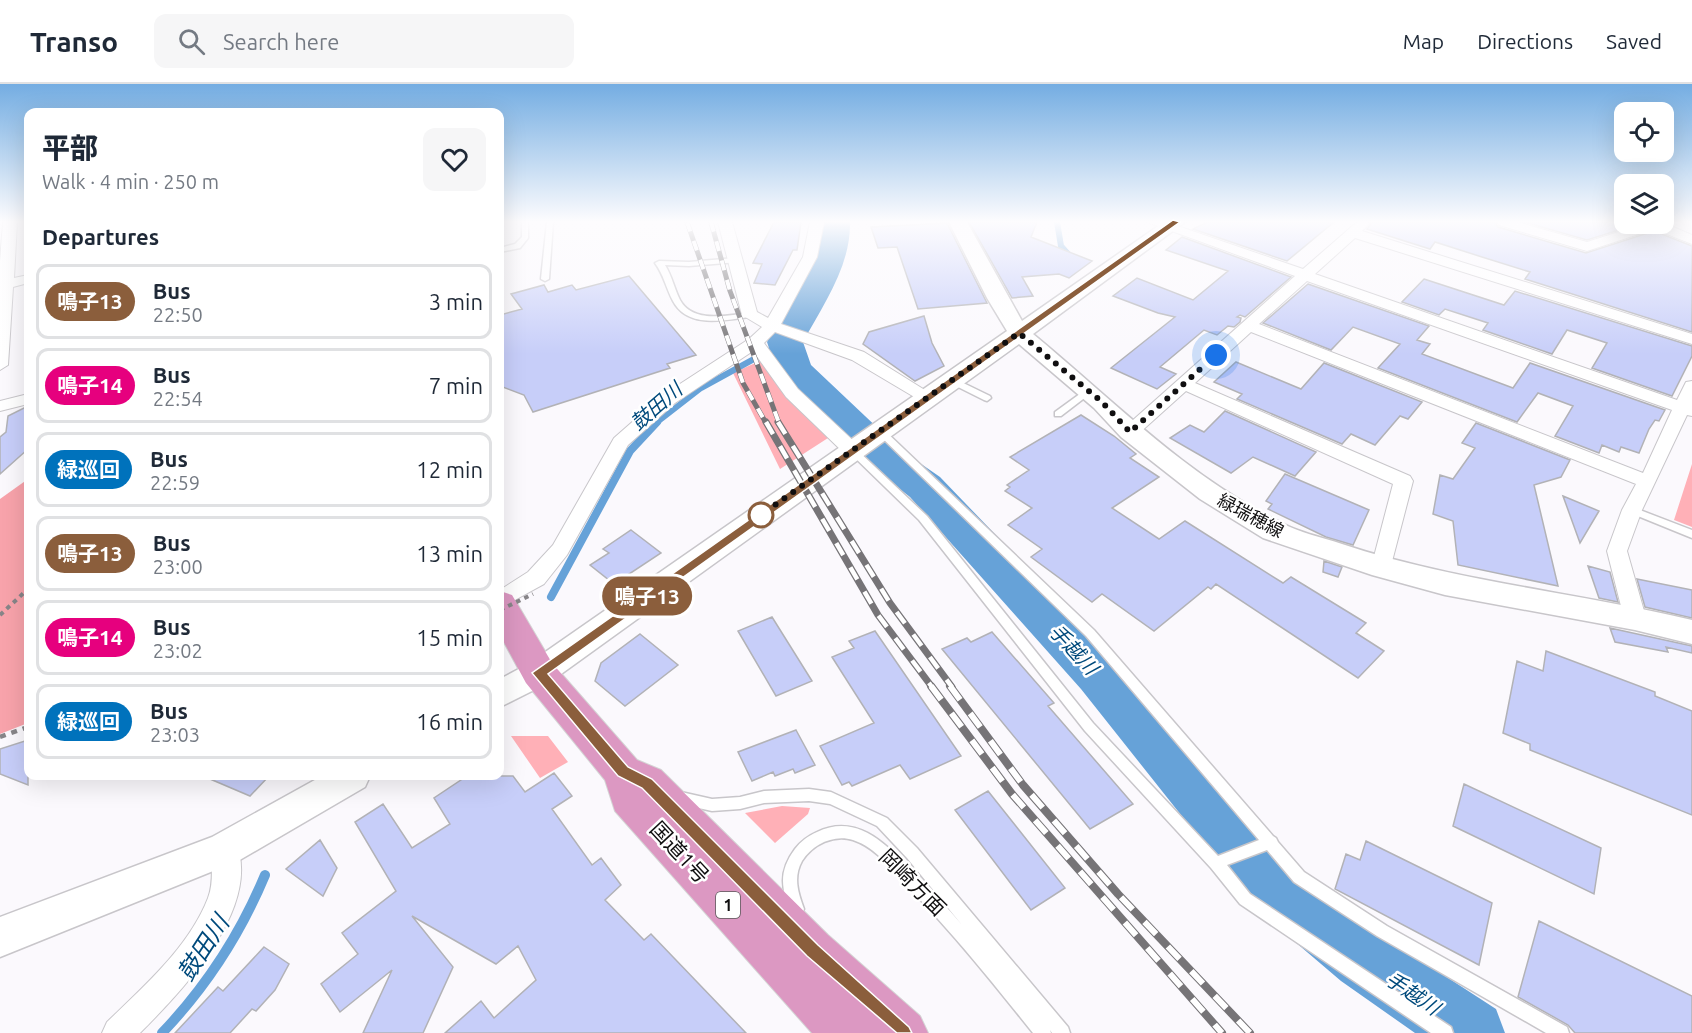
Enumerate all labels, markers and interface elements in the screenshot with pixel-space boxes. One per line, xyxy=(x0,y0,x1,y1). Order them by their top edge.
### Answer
search box xyxy=(154,14,574,68)
icon: search xyxy=(175,25,208,58)
text: Transo xyxy=(30,26,118,57)
text: Search here xyxy=(223,29,339,54)
text: Map xyxy=(1403,29,1444,53)
text: Directions xyxy=(1477,29,1573,53)
text: Saved xyxy=(1606,29,1662,53)
map controls xyxy=(1614,102,1674,234)
button: locate xyxy=(1614,102,1674,162)
button: heart xyxy=(423,128,486,191)
text: 平部 xyxy=(42,132,98,163)
text: Walk · 4 min · 250 m xyxy=(42,170,219,193)
button: layers xyxy=(1614,174,1674,234)
text: Departures xyxy=(42,224,159,249)
text: Bus xyxy=(153,278,191,303)
text: 鳴子13 xyxy=(57,289,123,313)
text: 3 min xyxy=(429,289,483,314)
text: 22:50 xyxy=(153,303,203,326)
your location xyxy=(1201,340,1231,370)
text: Bus xyxy=(153,362,191,387)
text: 鳴子14 xyxy=(57,373,123,397)
text: 7 min xyxy=(429,373,483,398)
water label: 鼓田川 xyxy=(626,376,688,434)
text: 22:54 xyxy=(153,387,203,410)
text: Bus xyxy=(150,446,188,471)
text: 緑巡回 xyxy=(57,457,120,481)
text: 12 min xyxy=(416,457,483,482)
text: 22:59 xyxy=(150,471,200,494)
street label: 緑瑞穂線 xyxy=(1215,489,1287,541)
unlabelled marker xyxy=(748,502,774,528)
text: Bus xyxy=(153,530,191,555)
text: 鳴子13 xyxy=(57,541,123,565)
text: 13 min xyxy=(416,541,483,566)
text: 23:00 xyxy=(153,555,203,578)
line badge: 鳴子13 xyxy=(605,576,689,616)
text: 鳴子13 xyxy=(614,584,680,608)
text: Bus xyxy=(153,614,191,639)
water label: 手越川 xyxy=(1045,619,1104,680)
text: 鳴子14 xyxy=(57,625,123,649)
text: 15 min xyxy=(416,625,483,650)
text: 23:02 xyxy=(153,639,203,662)
text: Bus xyxy=(150,698,188,723)
text: 緑巡回 xyxy=(57,709,120,733)
text: 16 min xyxy=(416,709,483,734)
text: 23:03 xyxy=(150,723,200,746)
street label: 国道1号 xyxy=(646,816,714,888)
street label: 岡崎方面 xyxy=(875,844,951,920)
road number: 1 xyxy=(716,892,740,918)
water label: 鼓田川 xyxy=(172,908,236,986)
water label: 手越川 xyxy=(1382,967,1446,1020)

